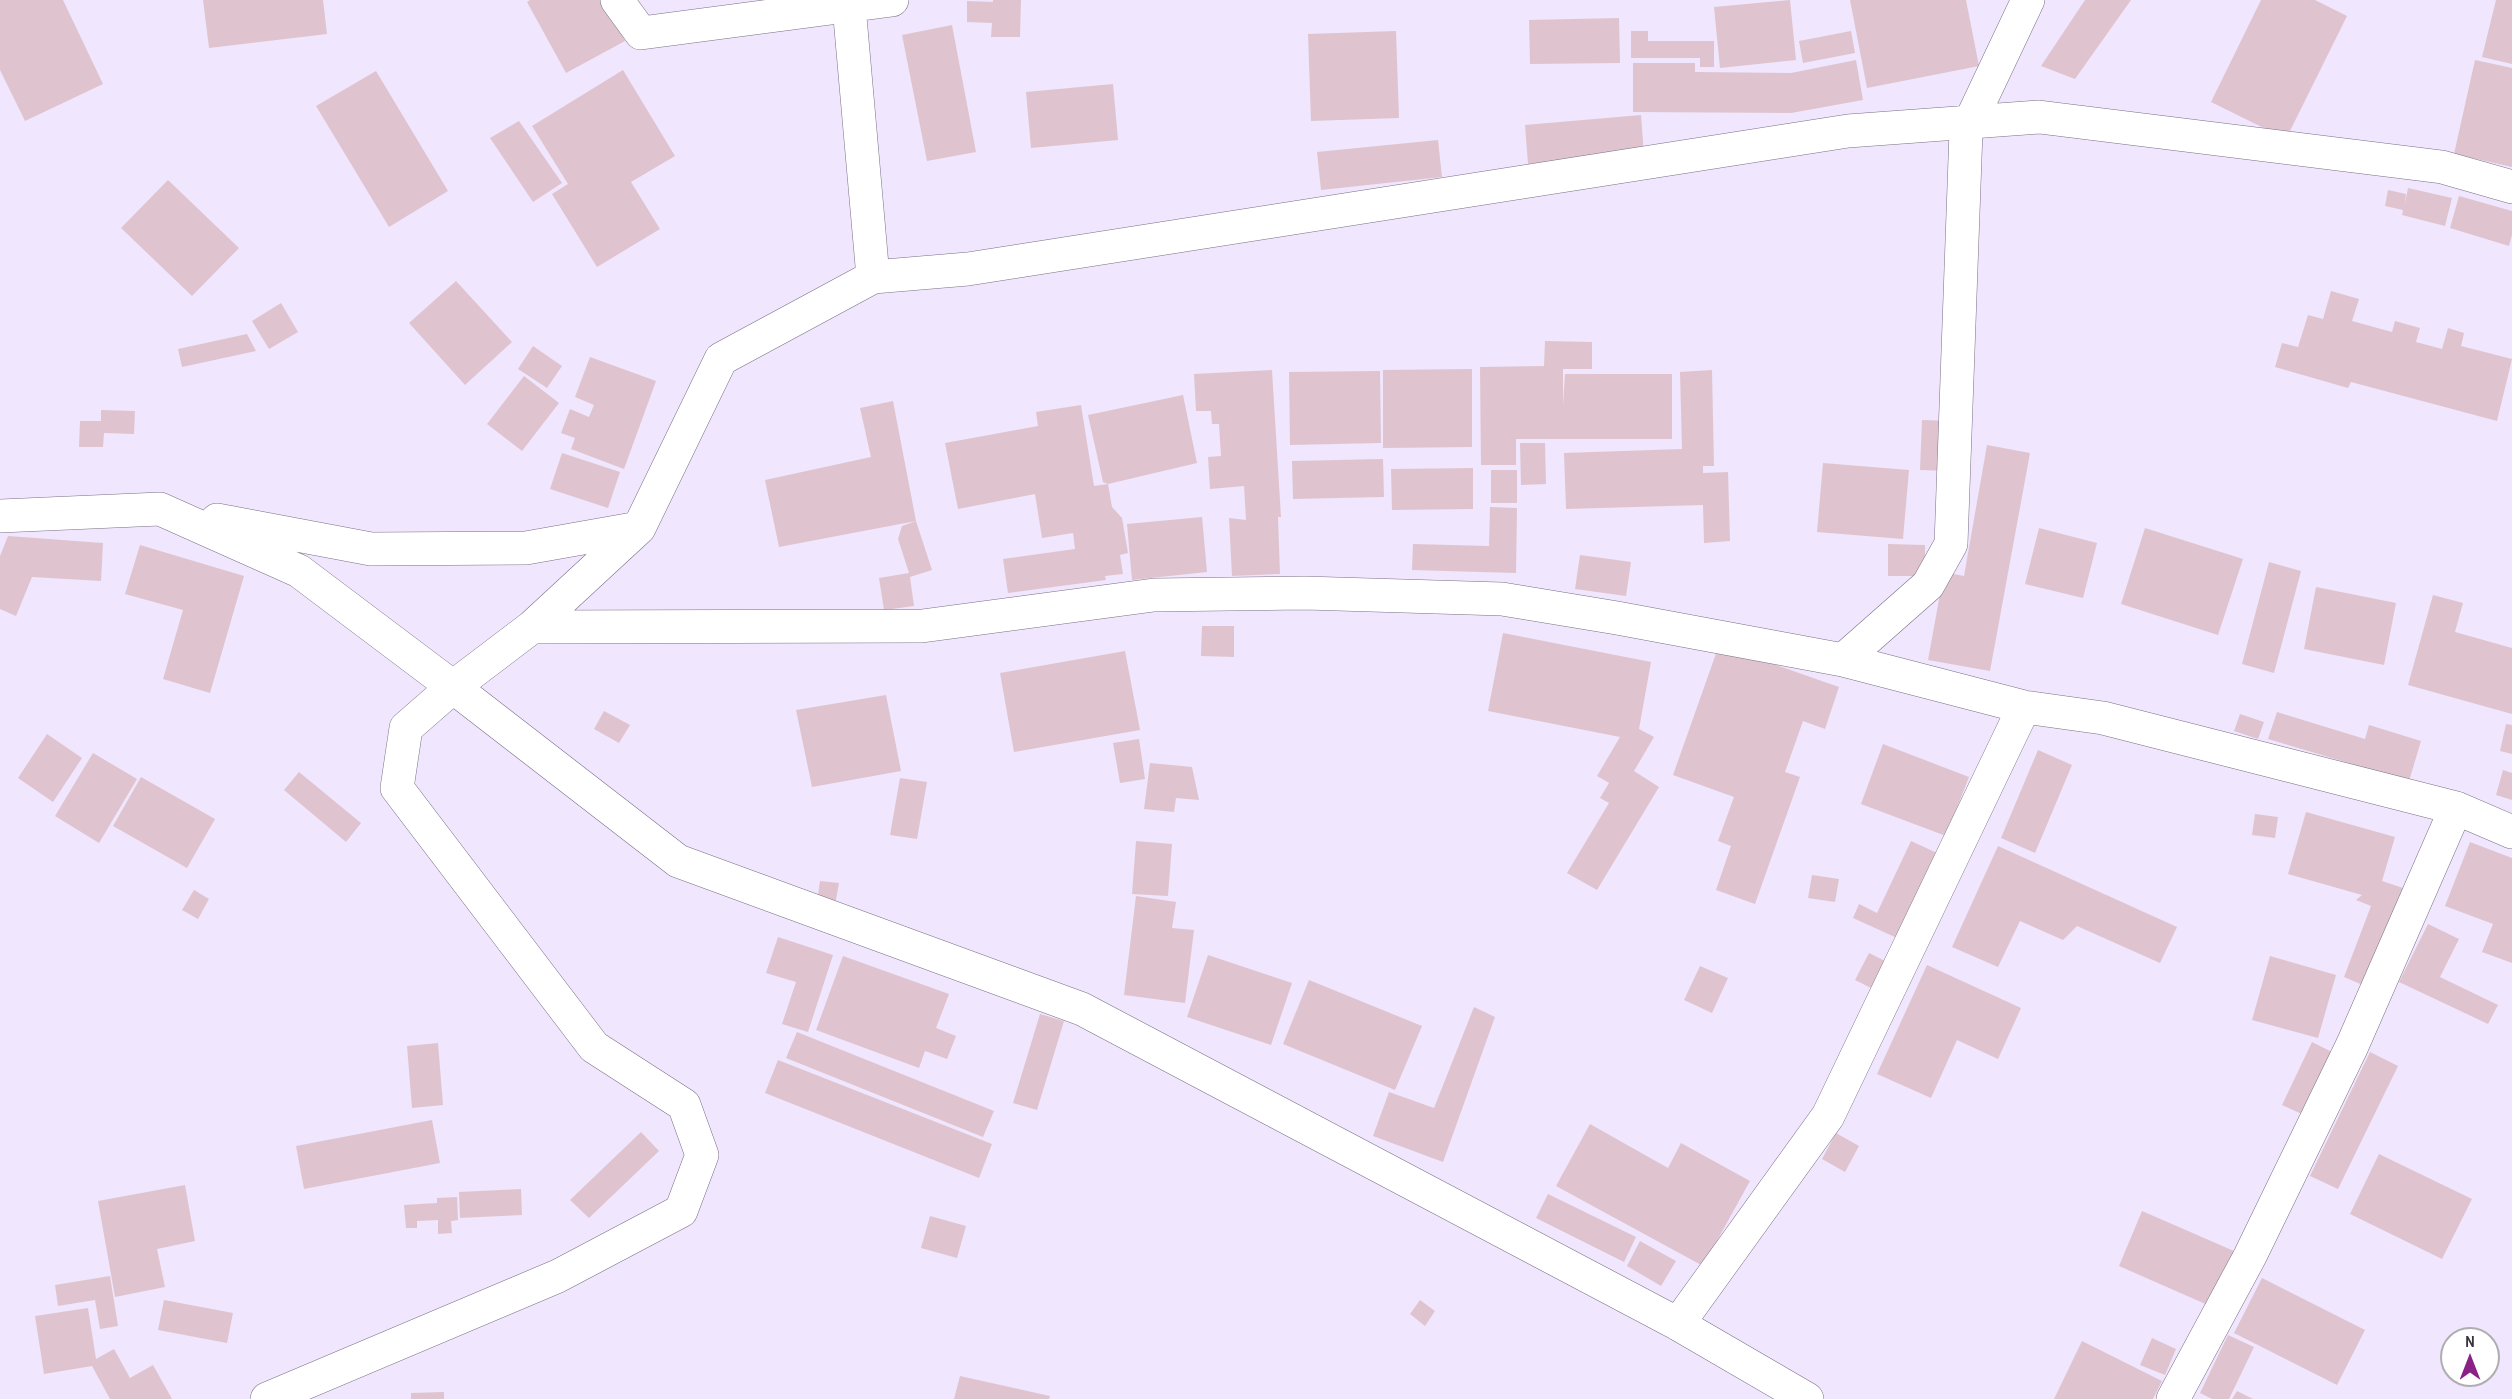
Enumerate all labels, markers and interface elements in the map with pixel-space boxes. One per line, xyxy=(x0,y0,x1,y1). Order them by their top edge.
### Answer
north arrow xyxy=(2440,1327,2500,1387)
text: N xyxy=(2465,1330,2475,1352)

